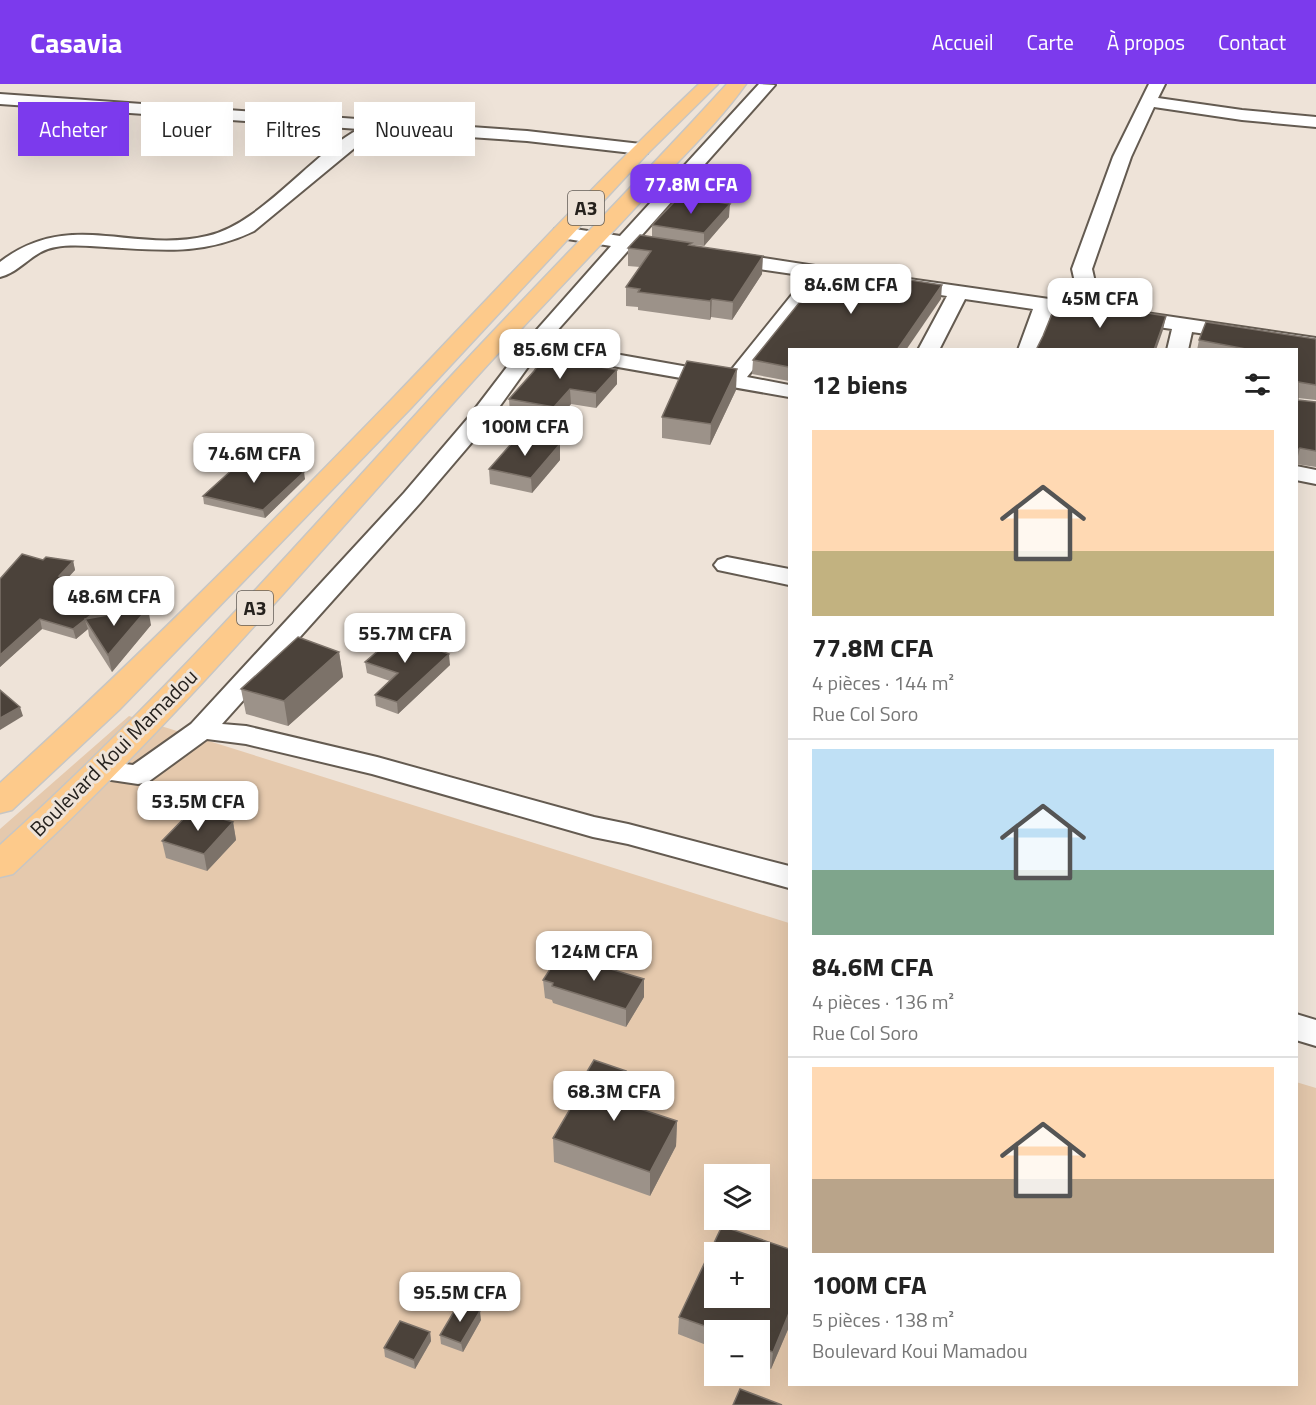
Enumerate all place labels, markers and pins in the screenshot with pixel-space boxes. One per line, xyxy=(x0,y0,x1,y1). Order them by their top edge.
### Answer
pin: 77.8M CFA xyxy=(622,164,760,215)
pin: 84.6M CFA xyxy=(782,264,920,315)
pin: 45M CFA xyxy=(1045,278,1155,329)
pin: 85.6M CFA xyxy=(491,329,629,380)
pin: 100M CFA xyxy=(463,406,587,457)
pin: 74.6M CFA xyxy=(185,433,323,484)
pin: 48.6M CFA xyxy=(45,576,183,627)
pin: 55.7M CFA xyxy=(336,613,474,664)
pin: 53.5M CFA xyxy=(129,781,267,832)
pin: 124M CFA xyxy=(532,931,656,982)
pin: 68.3M CFA xyxy=(545,1071,683,1122)
pin: 95.5M CFA xyxy=(391,1272,529,1323)

